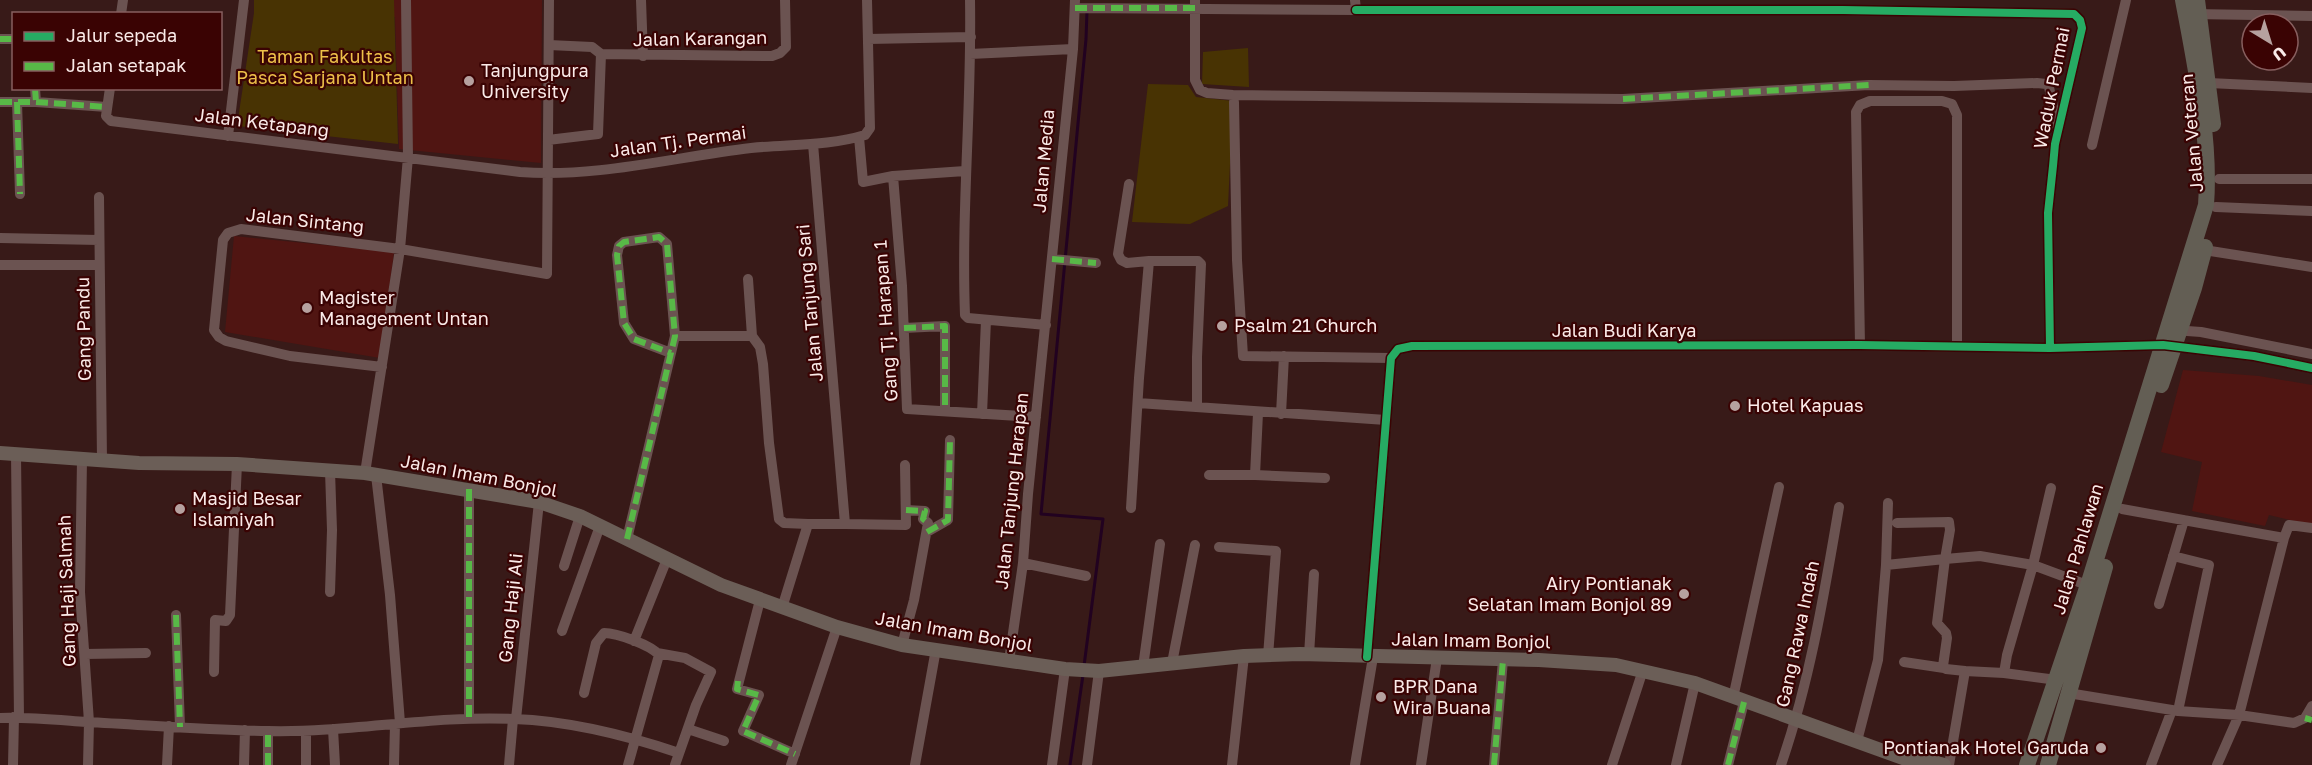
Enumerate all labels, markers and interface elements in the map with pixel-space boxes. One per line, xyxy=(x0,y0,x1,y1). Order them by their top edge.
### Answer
legend xyxy=(12,12,222,90)
north arrow xyxy=(2240,12,2300,72)
text: Jalur sepeda xyxy=(66,24,177,46)
street label: Waduk Permai xyxy=(2028,25,2074,150)
street label: Jalan Karangan xyxy=(633,26,767,50)
text: U xyxy=(2268,42,2290,65)
park label: Taman Fakultas Pasca Sarjana Untan xyxy=(236,45,414,88)
text: Jalan setapak xyxy=(66,54,186,76)
place label: Tanjungpura University xyxy=(481,59,589,102)
street label: Jalan Veteran xyxy=(2175,73,2207,193)
marker: Tanjungpura University xyxy=(462,74,476,88)
street label: Jalan Ketapang xyxy=(194,103,330,141)
street label: Jalan Media xyxy=(1028,108,1058,214)
street label: Jalan Tj. Permai xyxy=(608,121,747,161)
street label: Jalan Sintang xyxy=(245,203,365,237)
street label: Jalan Tanjung Sari xyxy=(791,223,827,383)
street label: Gang Tj. Harapan 1 xyxy=(868,239,902,403)
street label: Gang Pandu xyxy=(71,277,95,381)
place label: Magister Management Untan xyxy=(319,286,489,329)
marker: Magister Management Untan xyxy=(300,301,314,315)
place label: Psalm 21 Church xyxy=(1234,314,1377,336)
marker: Psalm 21 Church xyxy=(1215,319,1229,333)
street label: Jalan Budi Karya xyxy=(1552,319,1696,341)
street label: Jalan Tanjung Harapan xyxy=(990,391,1032,590)
place label: Hotel Kapuas xyxy=(1747,394,1863,416)
marker: Hotel Kapuas xyxy=(1728,399,1742,413)
street label: Jalan Imam Bonjol xyxy=(399,449,560,501)
street label: Jalan Pahlawan xyxy=(2047,481,2107,617)
place label: Masjid Besar Islamiyah xyxy=(192,487,302,530)
marker: Masjid Besar Islamiyah xyxy=(173,502,187,516)
street label: Gang Haji Salmah xyxy=(52,515,80,667)
street label: Gang Haji Ali xyxy=(493,552,527,664)
street label: Gang Rawa Indah xyxy=(1771,558,1823,709)
place label: Airy Pontianak Selatan Imam Bonjol 89 xyxy=(1467,572,1672,615)
marker: Airy Pontianak Selatan Imam Bonjol 89 xyxy=(1677,587,1691,601)
street label: Jalan Imam Bonjol xyxy=(874,606,1035,656)
street label: Jalan Imam Bonjol xyxy=(1391,628,1551,652)
place label: BPR Dana Wira Buana xyxy=(1393,675,1491,718)
marker: BPR Dana Wira Buana xyxy=(1374,690,1388,704)
place label: Pontianak Hotel Garuda xyxy=(1883,736,2089,758)
marker: Pontianak Hotel Garuda xyxy=(2094,741,2108,755)

